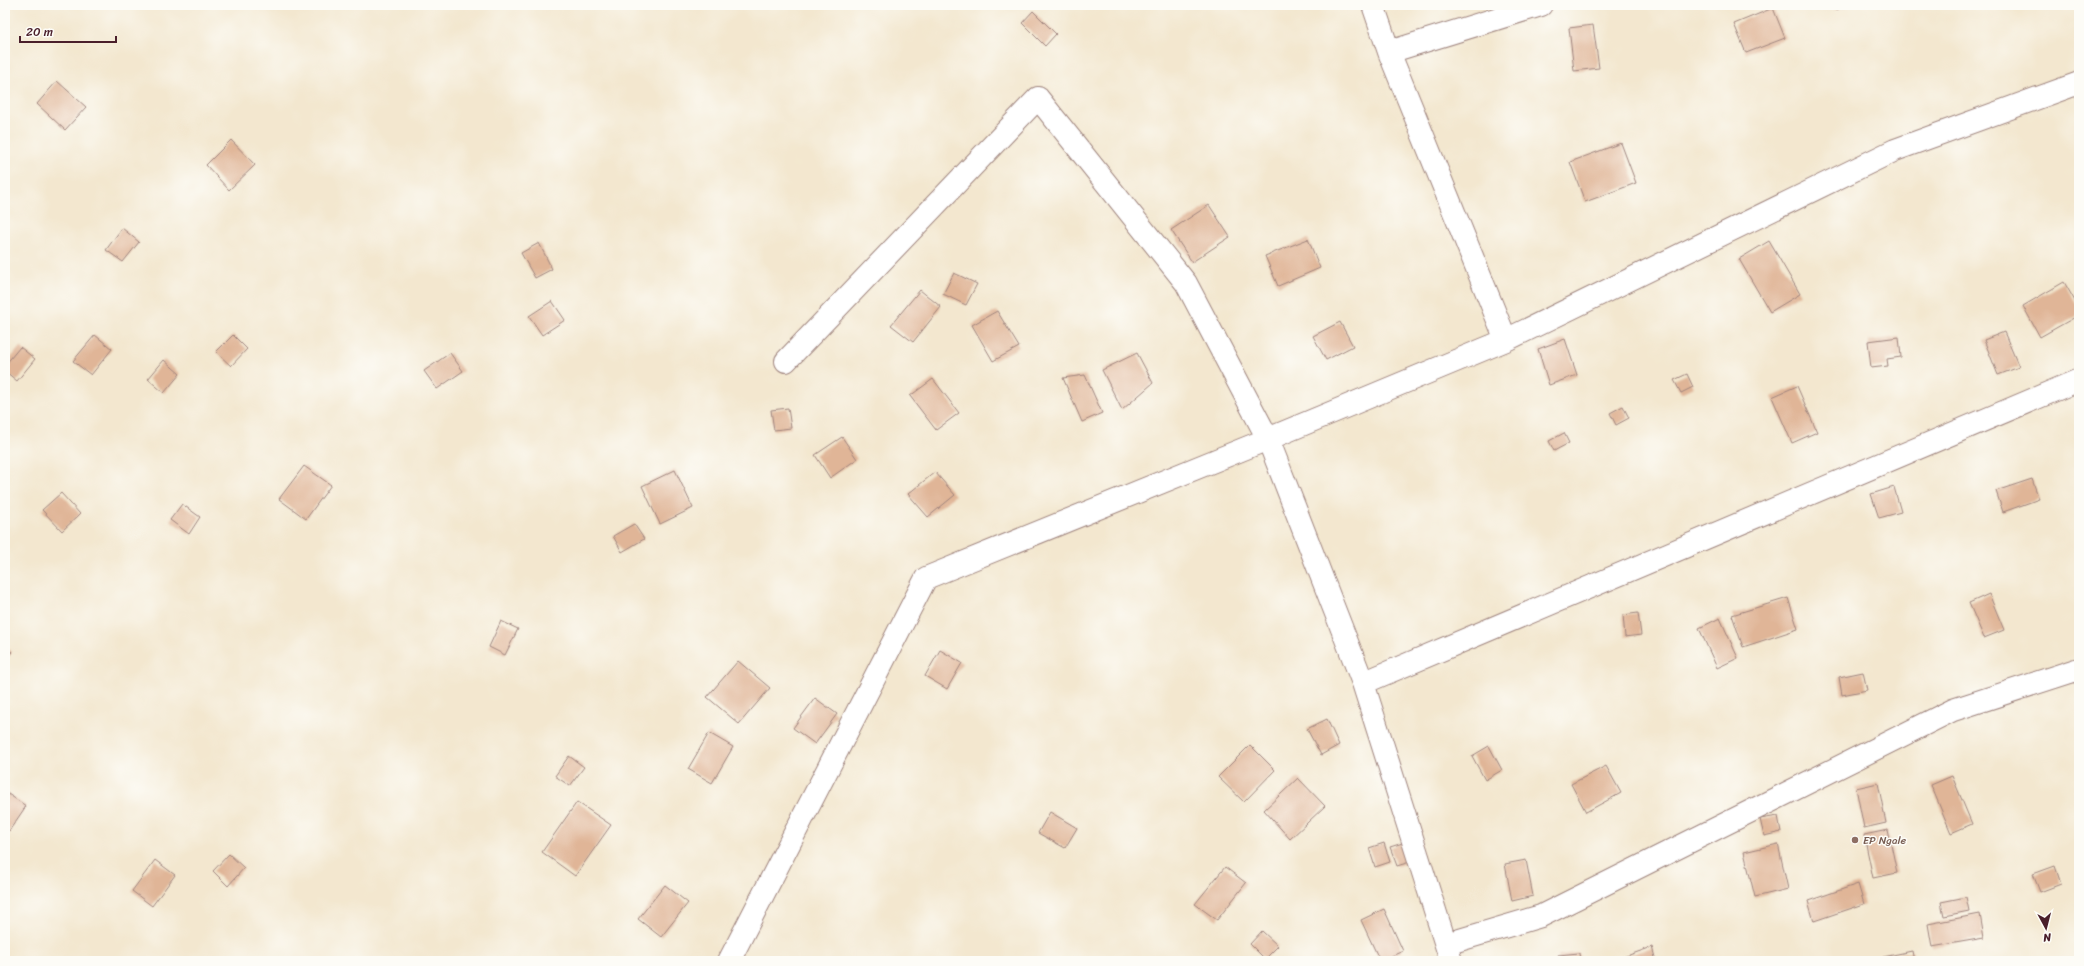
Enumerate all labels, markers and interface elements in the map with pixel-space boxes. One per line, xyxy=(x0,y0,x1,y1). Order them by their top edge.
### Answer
scale bar xyxy=(20,18,116,44)
text: 20 m xyxy=(26,21,53,43)
place label: EP Ngale xyxy=(1863,831,1907,850)
marker: EP Ngale xyxy=(1850,835,1860,845)
north arrow xyxy=(2026,908,2066,948)
text: N xyxy=(2042,927,2053,947)

